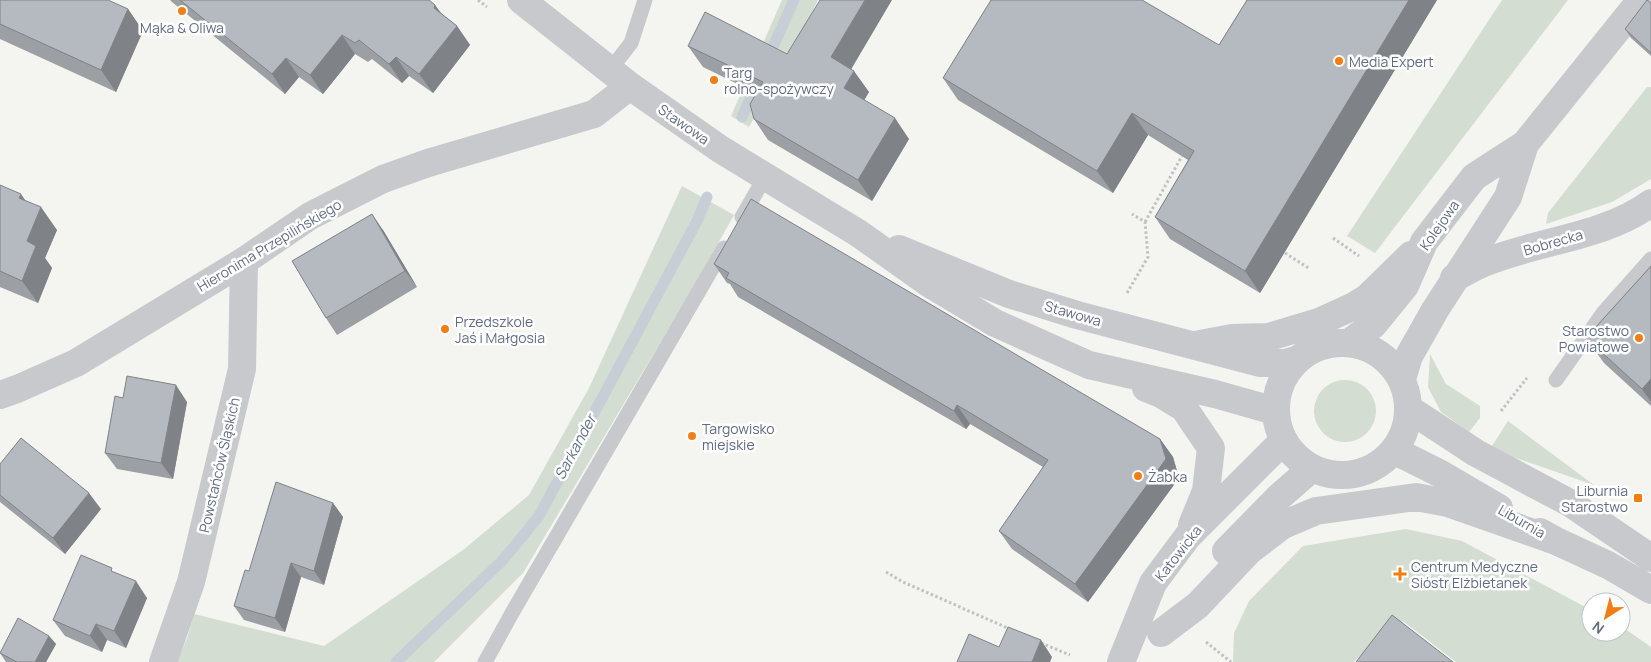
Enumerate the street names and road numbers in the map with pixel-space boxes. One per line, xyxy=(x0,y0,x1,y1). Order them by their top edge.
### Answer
street label: Stawowa xyxy=(655,99,713,149)
street label: Hieronima Przepilińskiego xyxy=(193,194,345,296)
street label: Kolejowa xyxy=(1415,196,1463,254)
street label: Bobrecka xyxy=(1521,224,1585,260)
street label: Stawowa xyxy=(1042,296,1104,330)
street label: Powstańców Śląskich xyxy=(194,395,244,535)
street label: Liburnia xyxy=(1495,500,1549,542)
street label: Katowicka xyxy=(1150,521,1206,585)

